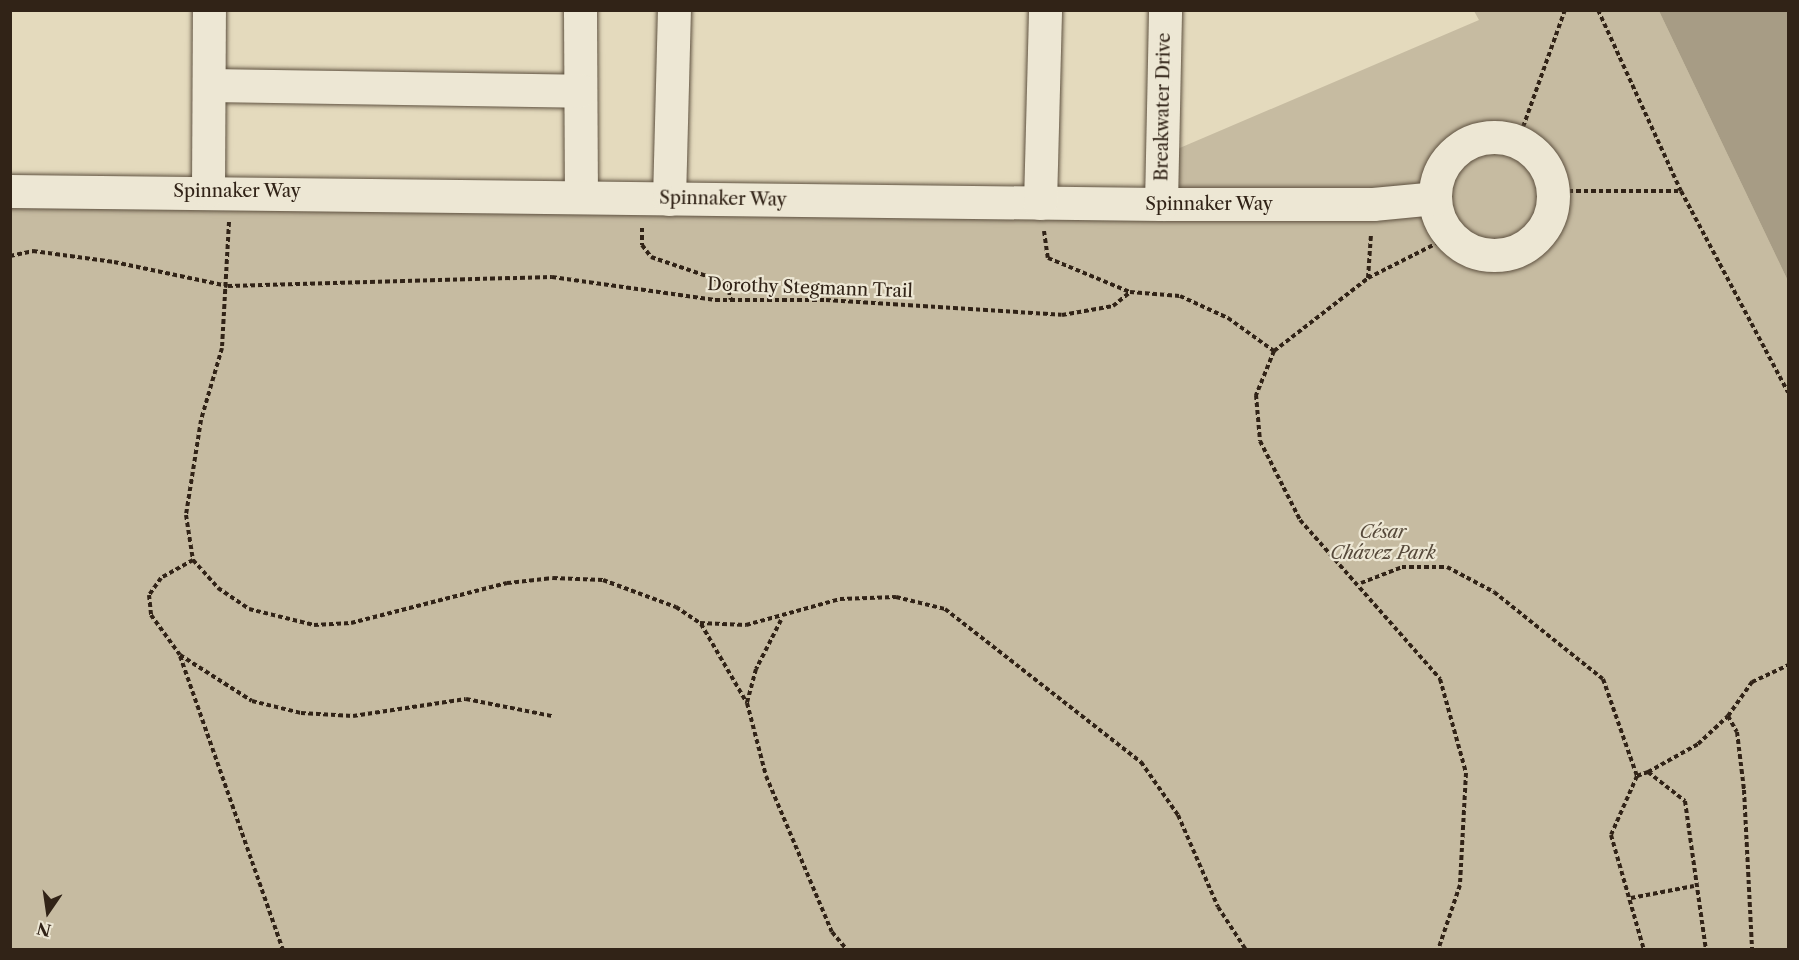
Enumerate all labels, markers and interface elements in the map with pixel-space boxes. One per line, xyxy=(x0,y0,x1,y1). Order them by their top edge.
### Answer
street label: Breakwater Drive xyxy=(1151,32,1175,182)
street label: Spinnaker Way xyxy=(173,180,301,202)
street label: Spinnaker Way xyxy=(658,187,788,211)
street label: Spinnaker Way xyxy=(1145,193,1273,215)
street label: Dorothy Stegmann Trail xyxy=(706,274,914,302)
park label: César Chávez Park xyxy=(1330,522,1436,564)
north arrow xyxy=(18,882,78,942)
text: N xyxy=(35,918,53,941)

